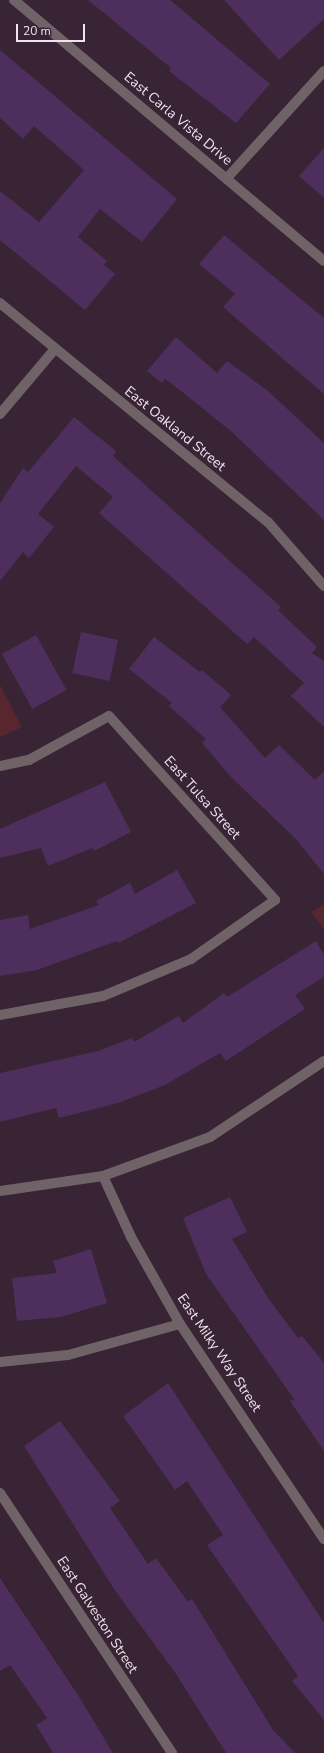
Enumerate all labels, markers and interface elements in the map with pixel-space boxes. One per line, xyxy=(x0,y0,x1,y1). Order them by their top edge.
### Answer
scale bar xyxy=(18,16,87,42)
text: 20 m xyxy=(23,23,51,39)
street label: East Carla Vista Drive xyxy=(120,69,236,169)
street label: East Oakland Street xyxy=(121,383,229,475)
street label: East Tulsa Street xyxy=(160,753,244,843)
street label: East Milky Way Street xyxy=(173,1291,265,1415)
street label: East Galveston Street xyxy=(53,1553,141,1677)

